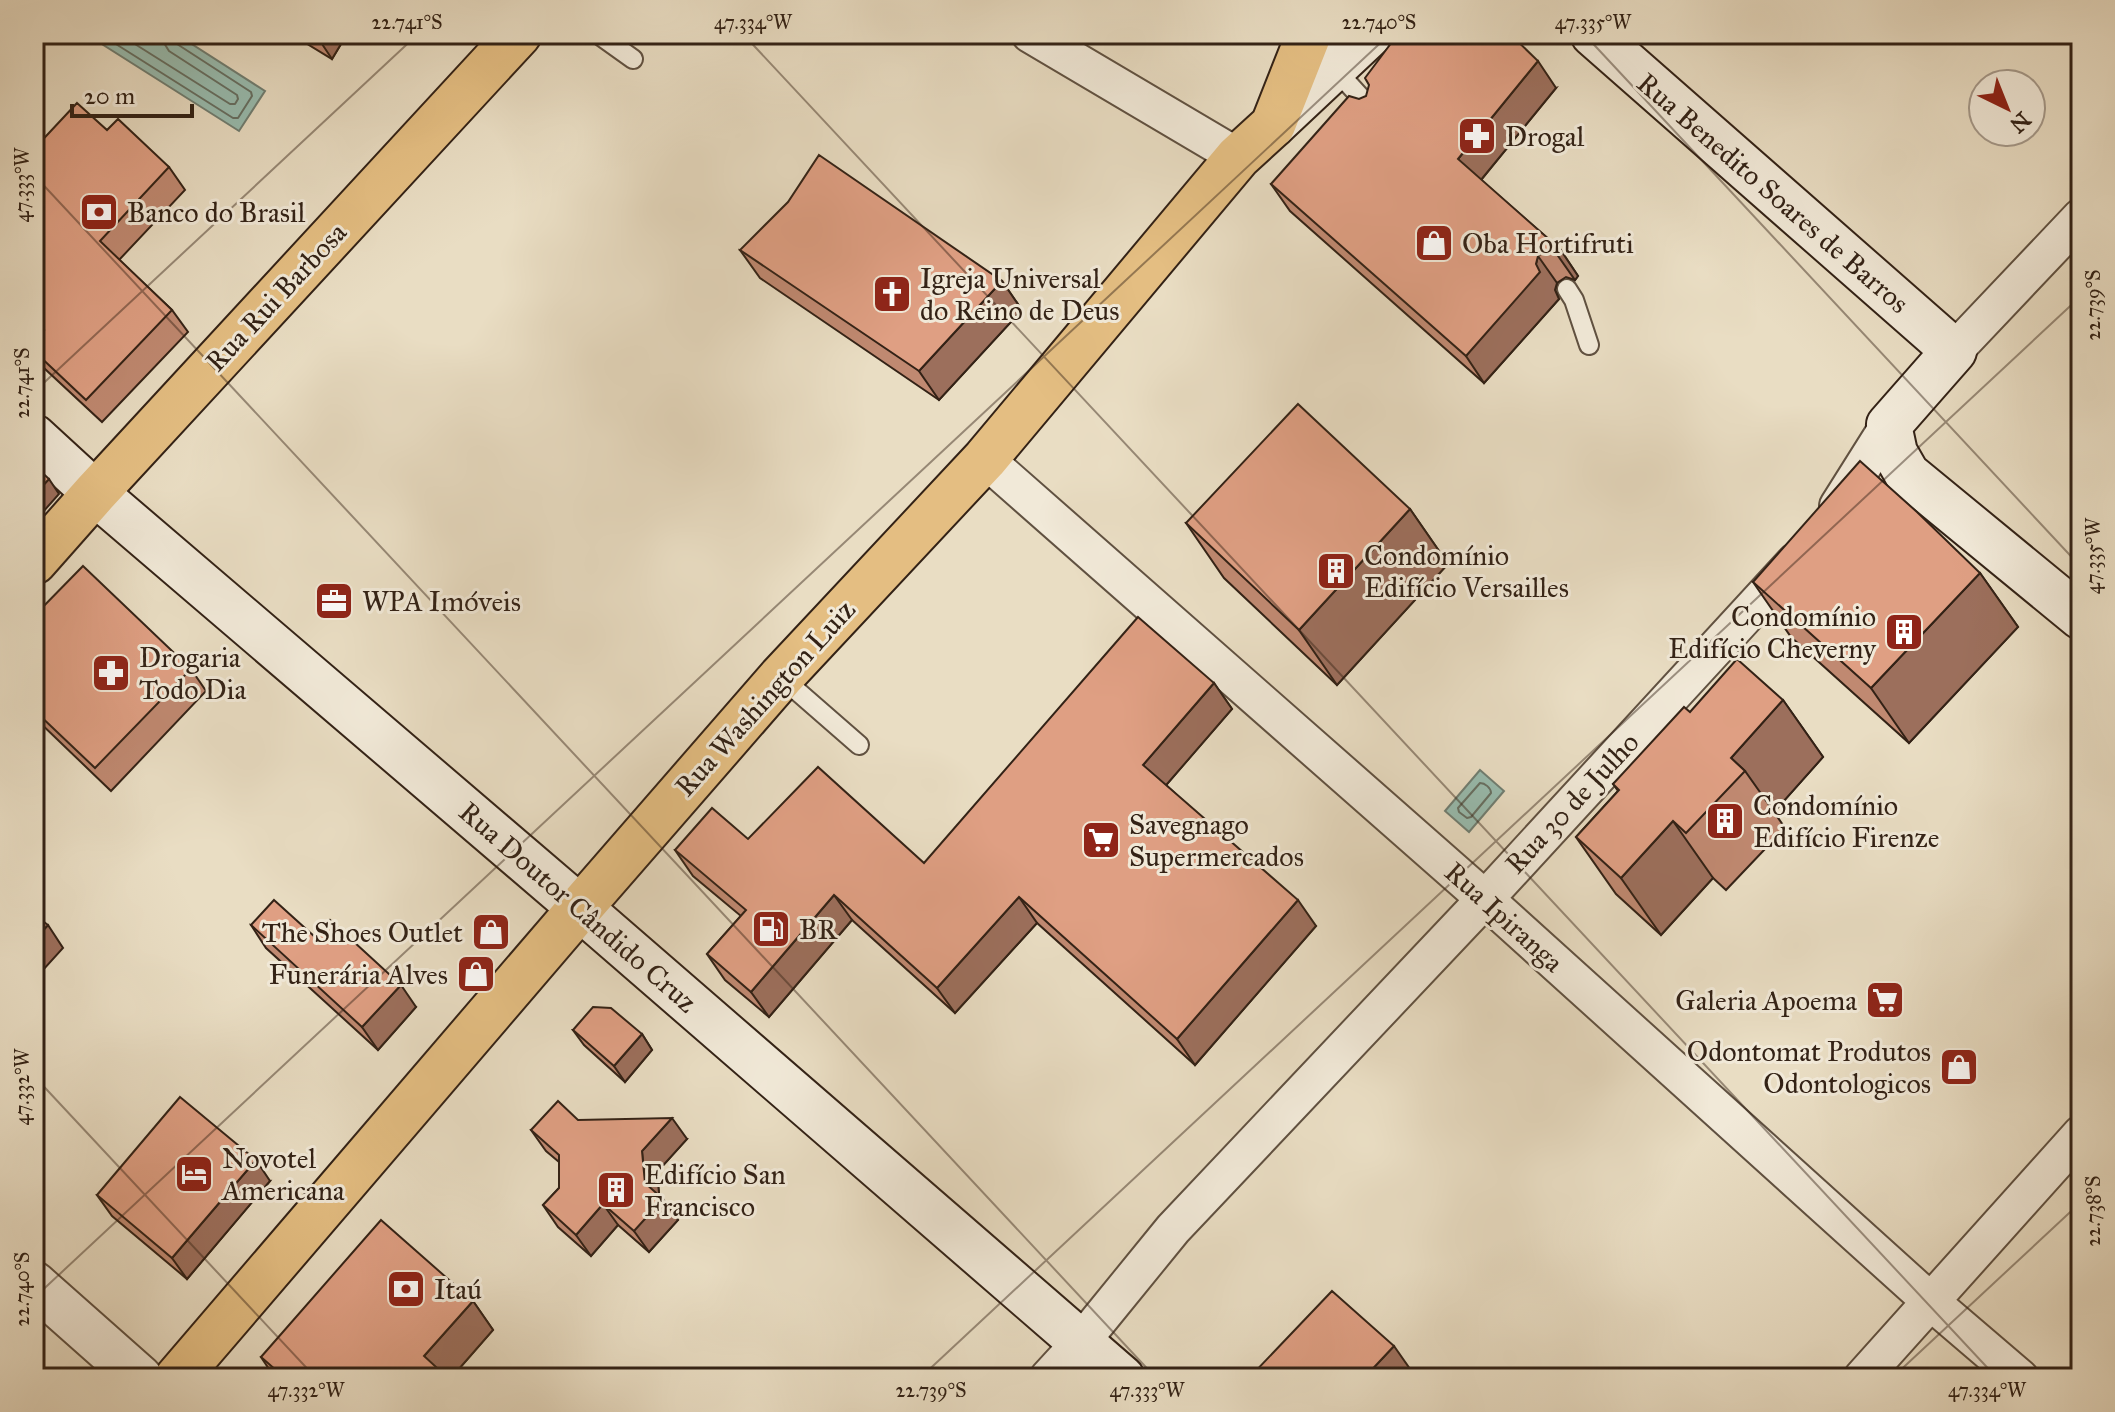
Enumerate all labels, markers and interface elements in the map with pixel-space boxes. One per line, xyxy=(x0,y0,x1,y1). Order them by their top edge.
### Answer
text: 22.741°S xyxy=(371,10,443,34)
text: 47.334°W xyxy=(714,10,793,34)
text: 22.740°S xyxy=(1342,10,1416,34)
text: 47.335°W xyxy=(1555,10,1632,34)
street label: Rua Benedito Soares de Barros xyxy=(1630,65,1916,321)
scale bar xyxy=(72,68,192,118)
north arrow xyxy=(1967,68,2047,148)
text: 20 m xyxy=(84,81,135,111)
text: N xyxy=(2004,106,2036,139)
pharmacy icon: Drogal xyxy=(1456,115,1498,157)
place label: Drogal xyxy=(1505,119,1585,154)
text: 47.333°W xyxy=(10,146,34,223)
bank icon: Banco do Brasil xyxy=(78,191,120,233)
place label: Banco do Brasil xyxy=(127,195,306,230)
street label: Rua Rui Barbosa xyxy=(198,215,354,379)
shop icon: Oba Hortifruti xyxy=(1413,222,1455,264)
place label: Oba Hortifruti xyxy=(1462,226,1634,261)
place label: Igreja Universal do Reino de Deus xyxy=(920,261,1119,328)
text: 22.739°S xyxy=(2081,269,2105,341)
church icon: Igreja Universal do Reino de Deus xyxy=(871,273,913,315)
text: 22.741°S xyxy=(10,347,34,419)
text: 47.335°W xyxy=(2081,517,2105,594)
place label: Condomínio Edifício Versailles xyxy=(1364,538,1569,605)
building icon: Condomínio Edifício Versailles xyxy=(1315,550,1357,592)
office icon: WPA Imóveis xyxy=(313,580,355,622)
place label: WPA Imóveis xyxy=(362,584,521,619)
street label: Rua Washington Luiz xyxy=(667,592,863,804)
place label: Condomínio Edifício Cheverny xyxy=(1668,599,1877,666)
building icon: Condomínio Edifício Cheverny xyxy=(1883,611,1925,653)
place label: Drogaria Todo Dia xyxy=(139,640,246,707)
pharmacy icon: Drogaria Todo Dia xyxy=(90,652,132,694)
street label: Rua 30 de Julho xyxy=(1498,725,1646,881)
place label: Condomínio Edifício Firenze xyxy=(1753,788,1939,855)
street label: Rua Doutor Cândido Cruz xyxy=(452,794,704,1020)
building icon: Condomínio Edifício Firenze xyxy=(1704,800,1746,842)
place label: Savegnago Supermercados xyxy=(1129,807,1304,874)
supermarket icon: Savegnago Supermercados xyxy=(1080,819,1122,861)
street label: Rua Ipiranga xyxy=(1437,855,1571,980)
fuel station icon: BR xyxy=(750,908,792,950)
shop icon: The Shoes Outlet xyxy=(470,911,512,953)
place label: BR xyxy=(799,912,838,947)
place label: The Shoes Outlet xyxy=(262,915,463,950)
shop icon: Funerária Alves xyxy=(455,953,497,995)
place label: Funerária Alves xyxy=(269,957,448,992)
supermarket icon: Galeria Apoema xyxy=(1864,979,1906,1021)
place label: Galeria Apoema xyxy=(1675,983,1857,1018)
place label: Odontomat Produtos Odontologicos xyxy=(1687,1034,1931,1101)
shop icon: Odontomat Produtos Odontologicos xyxy=(1938,1046,1980,1088)
text: 47.332°W xyxy=(10,1048,34,1125)
place label: Novotel Americana xyxy=(221,1141,345,1208)
hotel icon: Novotel Americana xyxy=(173,1153,215,1195)
place label: Edifício San Francisco xyxy=(644,1157,786,1224)
building icon: Edifício San Francisco xyxy=(595,1169,637,1211)
text: 22.738°S xyxy=(2081,1175,2105,1247)
text: 22.740°S xyxy=(10,1252,34,1326)
bank icon: Itaú xyxy=(385,1268,427,1310)
place label: Itaú xyxy=(434,1272,482,1307)
text: 47.332°W xyxy=(268,1378,345,1402)
text: 22.739°S xyxy=(895,1378,967,1402)
text: 47.333°W xyxy=(1109,1378,1186,1402)
text: 47.334°W xyxy=(1948,1378,2027,1402)

